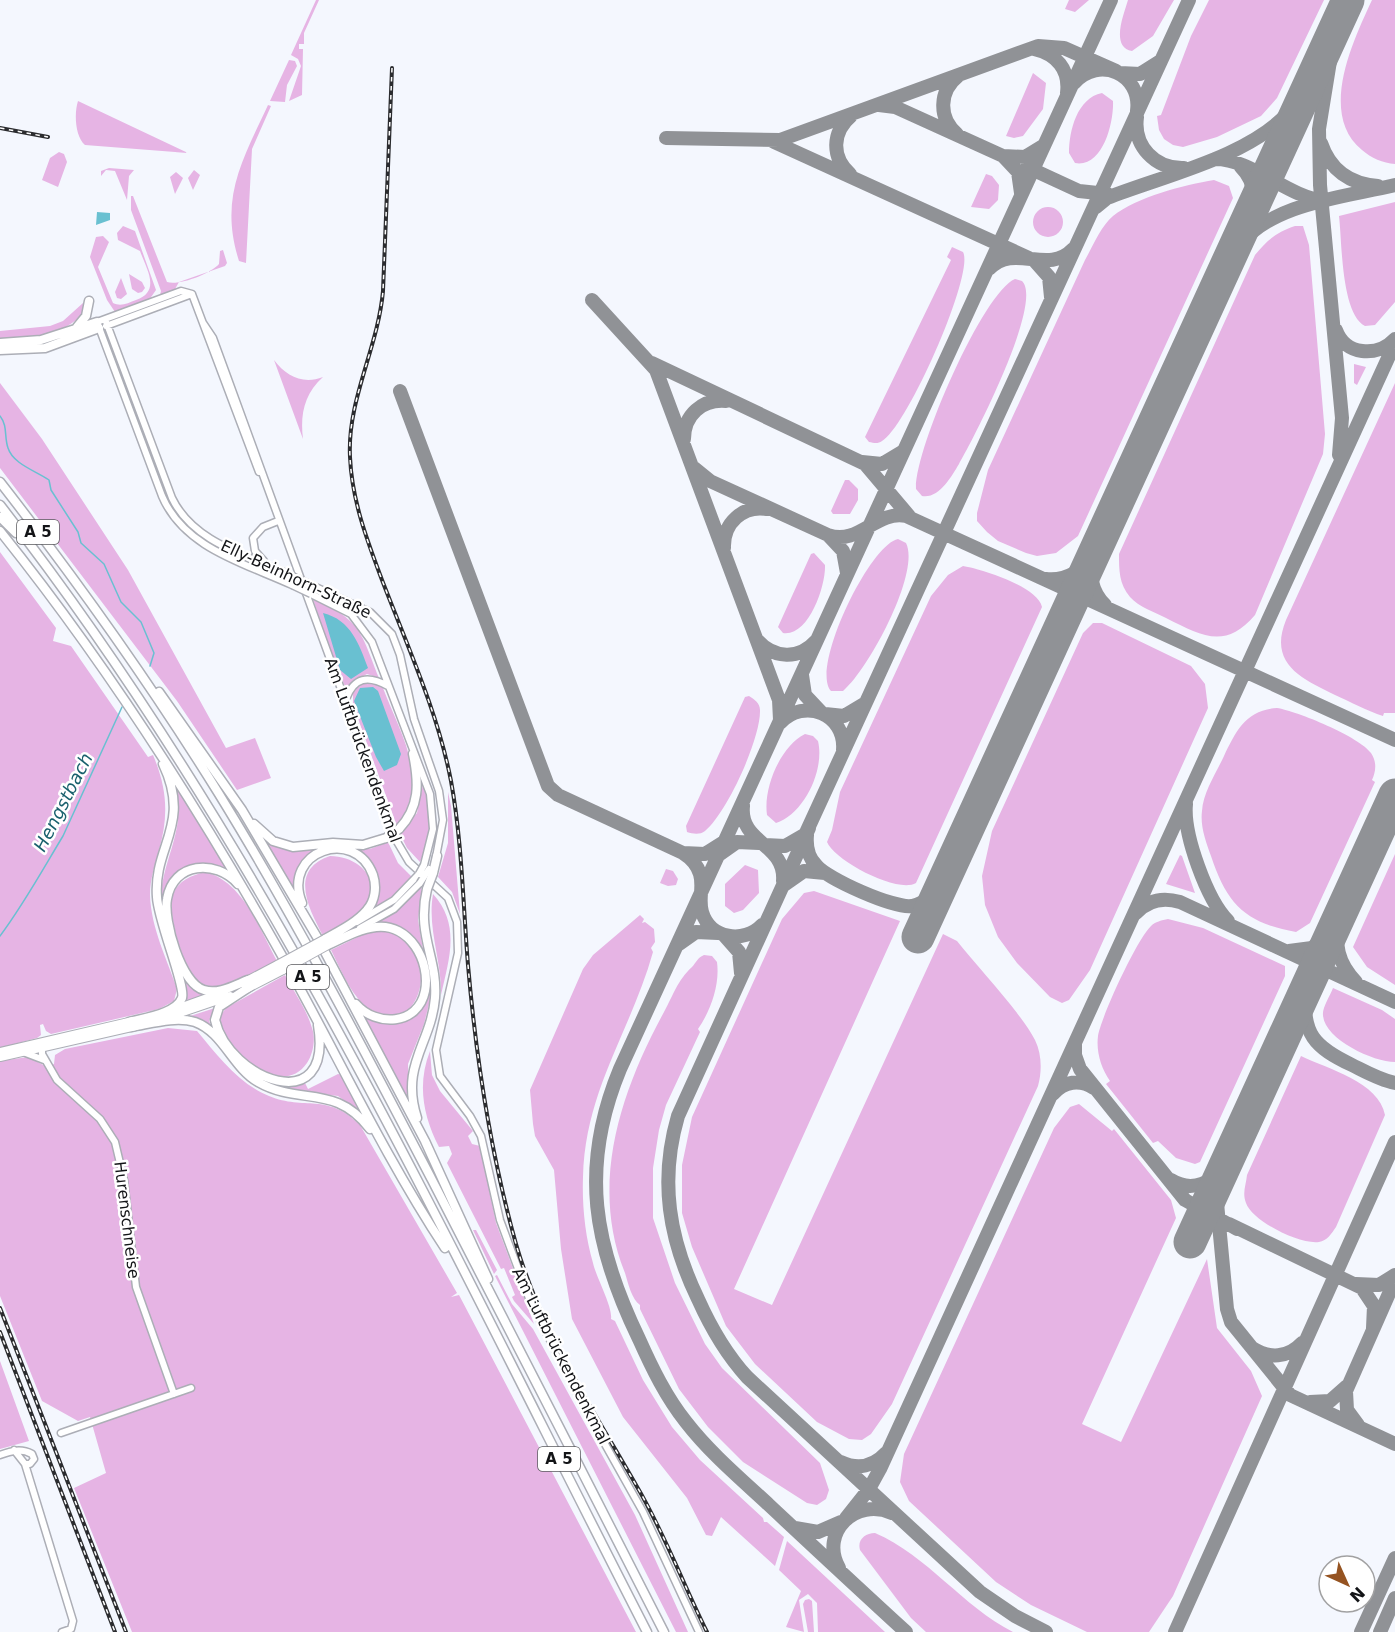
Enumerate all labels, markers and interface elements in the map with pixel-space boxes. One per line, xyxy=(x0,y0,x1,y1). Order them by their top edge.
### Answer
road number: A 5 xyxy=(17,520,59,544)
street label: Elly-Beinhorn-Straße xyxy=(218,536,374,622)
street label: Am Luftbrückendenkmal xyxy=(321,655,405,845)
water label: Hengstbach xyxy=(29,749,97,855)
road number: A 5 xyxy=(287,965,329,989)
street label: Hurenschneise xyxy=(110,1160,144,1280)
street label: Am Luftbrückendenkmal xyxy=(508,1265,614,1447)
road number: A 5 xyxy=(538,1447,580,1471)
north arrow xyxy=(1317,1554,1377,1614)
text: N xyxy=(1346,1583,1369,1606)

